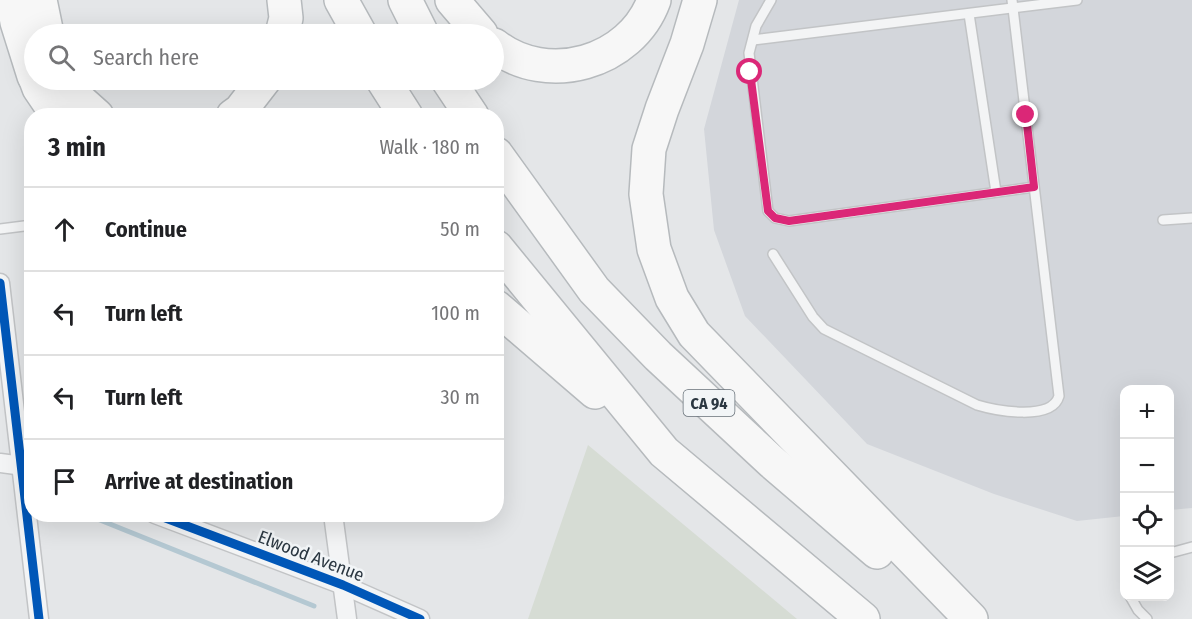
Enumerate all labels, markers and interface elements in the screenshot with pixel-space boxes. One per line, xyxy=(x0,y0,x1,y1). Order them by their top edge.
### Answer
search box xyxy=(24,24,504,90)
icon: search xyxy=(45,41,78,74)
text: Search here xyxy=(93,44,199,71)
route start xyxy=(736,58,762,84)
route end xyxy=(1012,101,1038,127)
text: 3 min xyxy=(48,132,106,163)
text: Walk · 180 m xyxy=(379,135,480,159)
icon: ahead xyxy=(48,213,81,246)
text: Continue xyxy=(105,216,187,243)
text: 50 m xyxy=(440,217,480,241)
icon: left xyxy=(48,297,81,330)
text: Turn left xyxy=(105,300,183,327)
text: 100 m xyxy=(431,301,480,325)
icon: left xyxy=(48,381,81,414)
text: Turn left xyxy=(105,384,183,411)
text: 30 m xyxy=(440,385,480,409)
map controls xyxy=(1120,385,1174,601)
button: + xyxy=(1120,385,1174,439)
road number: CA 94 xyxy=(684,390,734,416)
button: − xyxy=(1120,439,1174,493)
icon: arrive xyxy=(48,465,81,498)
text: Arrive at destination xyxy=(105,468,293,495)
button: locate xyxy=(1120,493,1174,547)
street label: Elwood Avenue xyxy=(255,526,367,586)
button: layers xyxy=(1120,547,1174,601)

